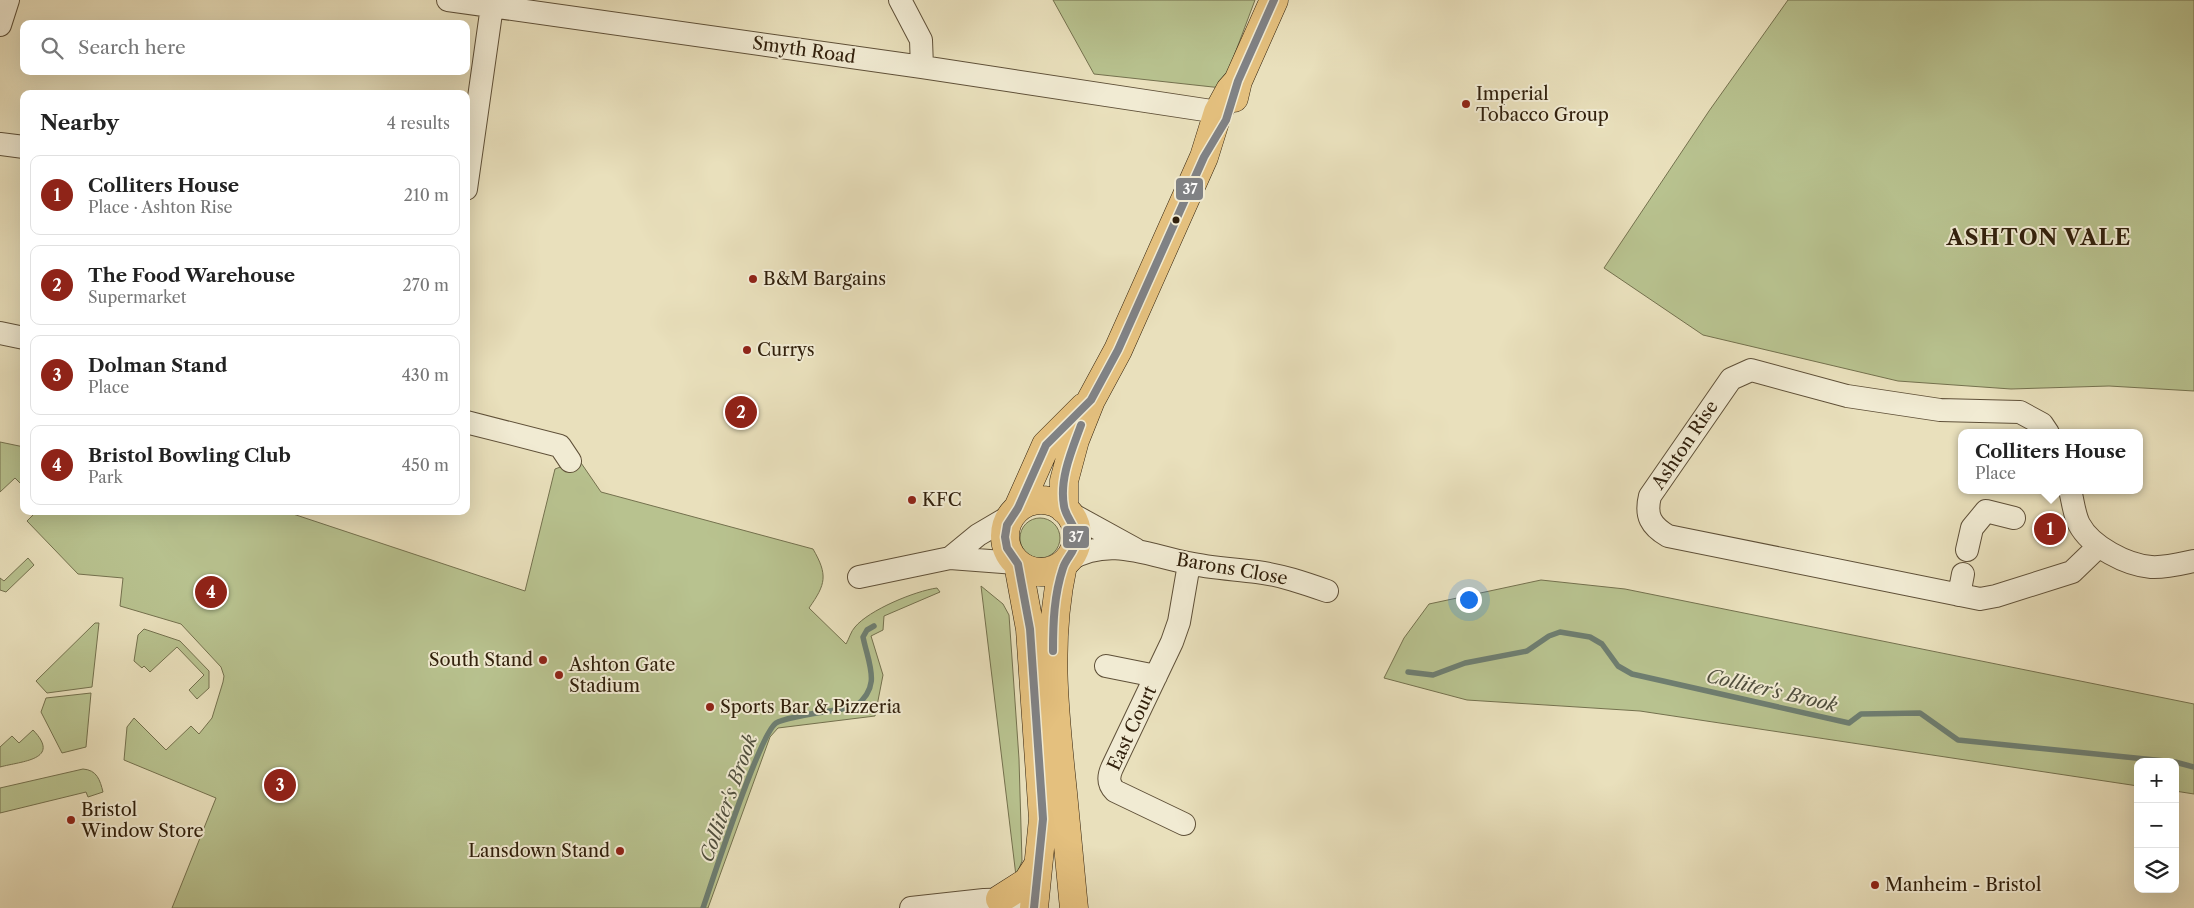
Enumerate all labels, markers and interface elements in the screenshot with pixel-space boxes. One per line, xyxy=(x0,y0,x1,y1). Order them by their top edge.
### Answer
search box xyxy=(20,20,470,75)
street label: Smyth Road xyxy=(751,32,857,68)
icon: search xyxy=(38,34,66,62)
text: Search here xyxy=(78,36,186,59)
place label: Imperial Tobacco Group xyxy=(1476,83,1609,126)
marker: Imperial Tobacco Group xyxy=(1460,98,1472,110)
text: Nearby xyxy=(40,110,119,135)
text: 4 results xyxy=(387,113,450,133)
text: Colliters House xyxy=(88,174,239,197)
line badge: 37 xyxy=(1175,177,1204,201)
text: 37 xyxy=(1182,180,1198,198)
text: 1 xyxy=(53,185,61,205)
text: 210 m xyxy=(404,185,449,205)
text: Place · Ashton Rise xyxy=(88,197,233,217)
unlabelled marker xyxy=(1171,215,1181,225)
district label: ASHTON VALE xyxy=(1946,224,2131,251)
text: The Food Warehouse xyxy=(88,264,295,287)
place label: B&M Bargains xyxy=(763,268,886,290)
marker: B&M Bargains xyxy=(747,273,759,285)
text: 2 xyxy=(52,275,62,295)
text: 270 m xyxy=(403,275,449,295)
text: Supermarket xyxy=(88,287,186,307)
place label: Currys xyxy=(757,339,815,361)
marker: Currys xyxy=(741,344,753,356)
text: Dolman Stand xyxy=(88,354,228,377)
text: 3 xyxy=(52,365,62,385)
text: 430 m xyxy=(402,365,449,385)
text: Place xyxy=(88,377,129,397)
pin: 2 xyxy=(725,393,757,431)
street label: Ashton Rise xyxy=(1647,396,1723,494)
popup xyxy=(1958,429,2143,494)
text: Colliters House xyxy=(1975,440,2126,463)
text: Bristol Bowling Club xyxy=(88,444,291,467)
text: 4 xyxy=(52,455,62,475)
text: 450 m xyxy=(402,455,449,475)
text: Place xyxy=(1975,463,2016,483)
text: Park xyxy=(88,467,123,487)
place label: KFC xyxy=(922,489,962,511)
marker: KFC xyxy=(906,494,918,506)
pin: 1 xyxy=(2034,510,2066,548)
line badge: 37 xyxy=(1062,525,1090,549)
text: 37 xyxy=(1068,528,1084,546)
street label: Barons Close xyxy=(1175,548,1289,590)
pin: 4 xyxy=(195,573,227,611)
your location xyxy=(1456,587,1482,613)
place label: South Stand xyxy=(429,649,533,671)
marker: South Stand xyxy=(537,654,549,666)
place label: Ashton Gate Stadium xyxy=(568,654,675,697)
water label: Colliter's Brook xyxy=(1704,664,1840,717)
marker: Ashton Gate Stadium xyxy=(553,669,565,681)
street label: East Court xyxy=(1103,682,1161,774)
place label: Sports Bar & Pizzeria xyxy=(720,696,902,718)
marker: Sports Bar & Pizzeria xyxy=(704,701,716,713)
water label: Colliter's Brook xyxy=(695,731,762,865)
map controls xyxy=(2134,758,2179,893)
button: + xyxy=(2134,758,2179,803)
pin: 3 xyxy=(264,766,296,804)
place label: Bristol Window Store xyxy=(80,799,204,842)
button: − xyxy=(2134,803,2179,848)
marker: Bristol Window Store xyxy=(65,814,77,826)
place label: Lansdown Stand xyxy=(468,840,610,862)
marker: Lansdown Stand xyxy=(614,845,626,857)
button: layers xyxy=(2134,848,2179,893)
place label: Manheim - Bristol xyxy=(1885,874,2041,896)
marker: Manheim - Bristol xyxy=(1869,879,1881,891)

